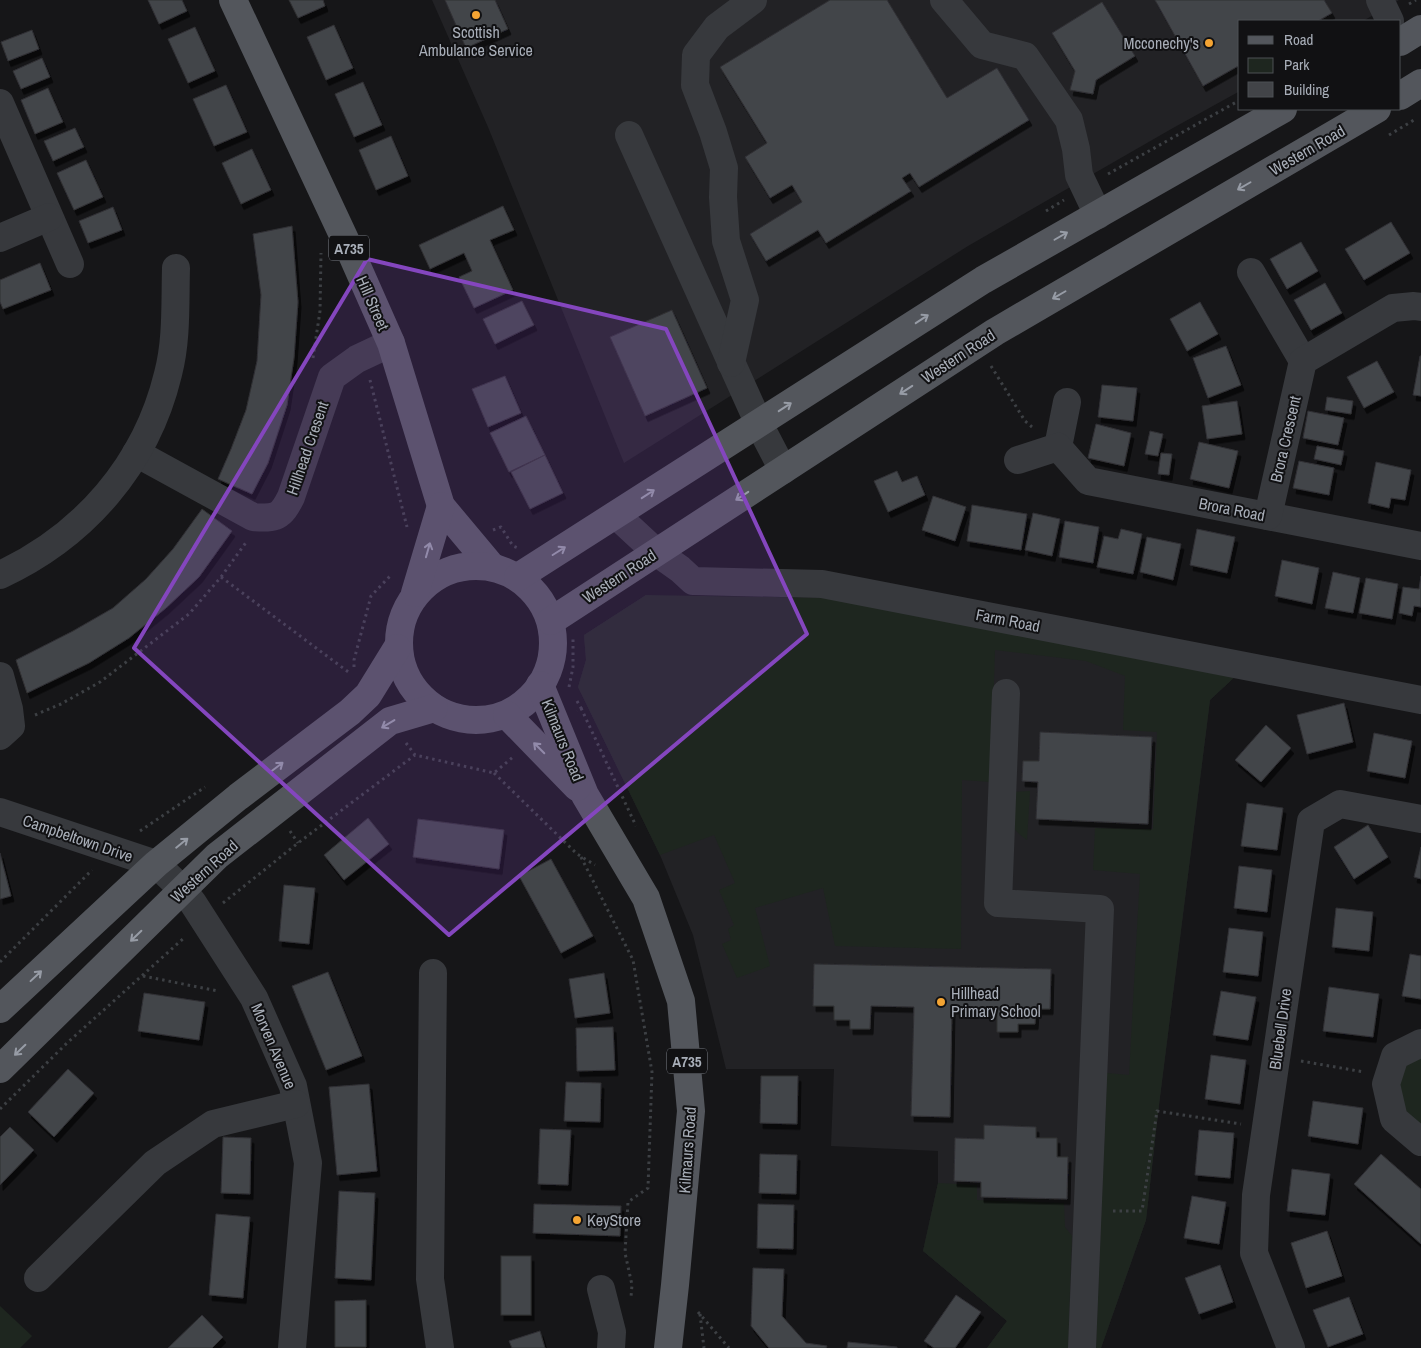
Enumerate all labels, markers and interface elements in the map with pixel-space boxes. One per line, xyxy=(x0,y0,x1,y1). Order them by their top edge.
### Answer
marker: Scottish Ambulance Service xyxy=(470,9,482,21)
legend xyxy=(1238,20,1401,110)
place label: Scottish Ambulance Service xyxy=(418,21,533,61)
text: Road xyxy=(1284,29,1313,50)
place label: Mcconechy's xyxy=(1124,32,1199,54)
marker: Mcconechy's xyxy=(1203,37,1215,49)
text: Park xyxy=(1284,54,1310,75)
text: Building xyxy=(1284,79,1329,100)
street label: Western Road xyxy=(1265,120,1349,180)
one-way arrow xyxy=(1238,182,1252,192)
one-way arrow xyxy=(1054,230,1068,240)
road number: A735 xyxy=(329,236,369,260)
street label: Hill Street xyxy=(351,272,395,334)
one-way arrow xyxy=(1052,290,1066,300)
one-way arrow xyxy=(915,314,929,325)
street label: Western Road xyxy=(917,324,999,388)
one-way arrow xyxy=(899,385,913,395)
street label: Brora Crescent xyxy=(1264,393,1306,484)
street label: Hillhead Cresent xyxy=(281,398,333,498)
one-way arrow xyxy=(778,401,792,412)
one-way arrow xyxy=(641,489,655,499)
one-way arrow xyxy=(736,491,750,501)
street label: Brora Road xyxy=(1197,492,1267,526)
one-way arrow xyxy=(423,542,433,558)
street label: Western Road xyxy=(578,544,660,608)
one-way arrow xyxy=(552,546,566,557)
street label: Farm Road xyxy=(974,603,1042,637)
street label: Kilmaurs Road xyxy=(537,696,589,784)
one-way arrow xyxy=(382,719,396,729)
one-way arrow xyxy=(533,741,545,754)
one-way arrow xyxy=(270,762,284,772)
street label: Campbeltown Drive xyxy=(20,809,136,867)
street label: Western Road xyxy=(166,835,242,907)
one-way arrow xyxy=(175,837,188,849)
one-way arrow xyxy=(130,930,142,942)
one-way arrow xyxy=(29,970,42,982)
place label: Hillhead Primary School xyxy=(951,982,1041,1022)
street label: Bluebell Drive xyxy=(1263,987,1297,1071)
marker: Hillhead Primary School xyxy=(935,996,947,1008)
street label: Morven Avenue xyxy=(246,1000,302,1092)
one-way arrow xyxy=(14,1044,26,1056)
road number: A735 xyxy=(667,1048,707,1074)
street label: Kilmaurs Road xyxy=(673,1106,701,1194)
place label: KeyStore xyxy=(587,1209,641,1231)
marker: KeyStore xyxy=(571,1214,583,1226)

